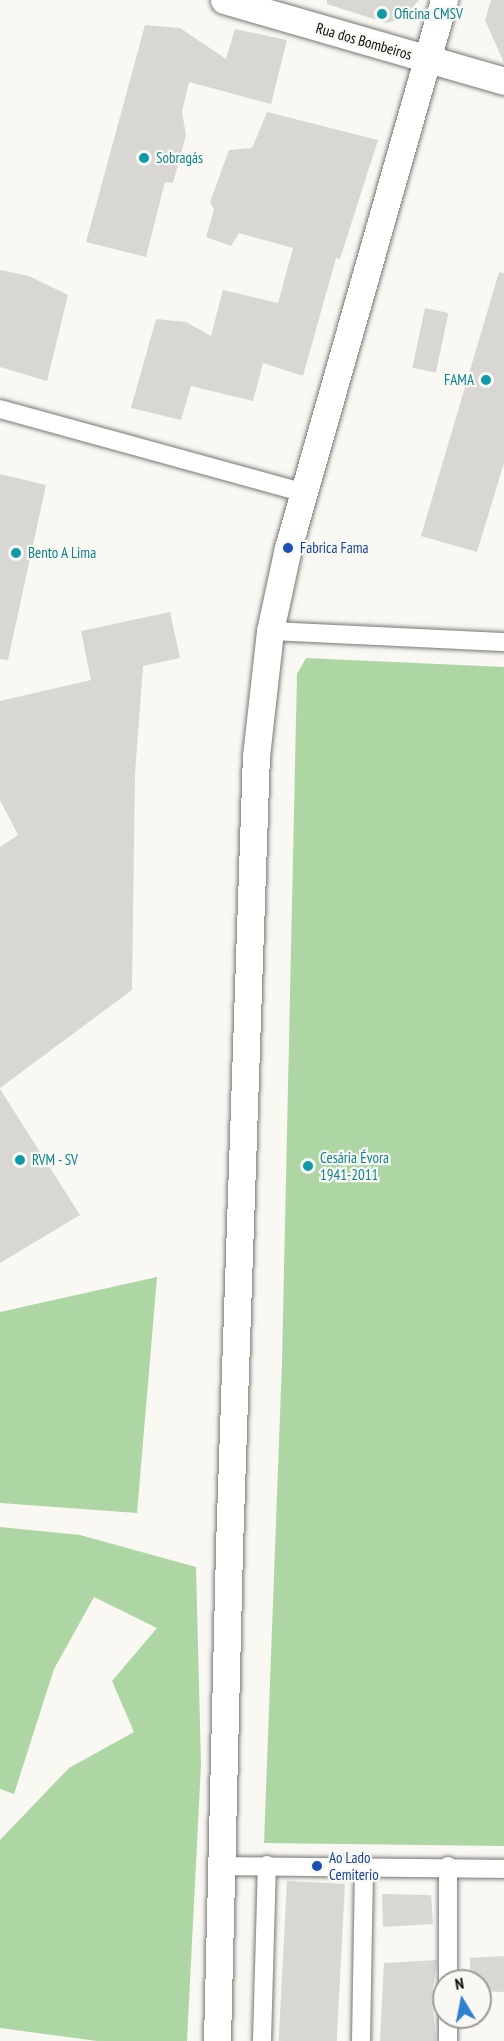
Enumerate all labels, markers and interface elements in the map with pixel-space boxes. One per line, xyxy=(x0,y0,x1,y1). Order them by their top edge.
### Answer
place label: Oficina CMSV xyxy=(394,5,463,23)
marker: Oficina CMSV xyxy=(375,7,389,21)
street label: Rua dos Bombeiros xyxy=(314,19,414,63)
place label: Sobragás xyxy=(156,149,203,167)
marker: Sobragás xyxy=(137,151,151,165)
place label: FAMA xyxy=(444,371,474,389)
marker: FAMA xyxy=(479,373,493,387)
place label: Fabrica Fama xyxy=(300,539,369,557)
marker: Fabrica Fama xyxy=(281,541,295,555)
place label: Bento A Lima xyxy=(28,544,97,562)
marker: Bento A Lima xyxy=(9,546,23,560)
place label: Cesária Évora 1941-2011 xyxy=(320,1148,389,1183)
place label: RVM - SV xyxy=(32,1151,79,1169)
marker: RVM - SV xyxy=(13,1153,27,1167)
marker: Cesária Évora 1941-2011 xyxy=(301,1159,315,1173)
place label: Ao Lado Cemiterio xyxy=(329,1848,379,1883)
marker: Ao Lado Cemiterio xyxy=(310,1859,324,1873)
north arrow xyxy=(432,1969,492,2029)
text: N xyxy=(453,1973,465,1994)

